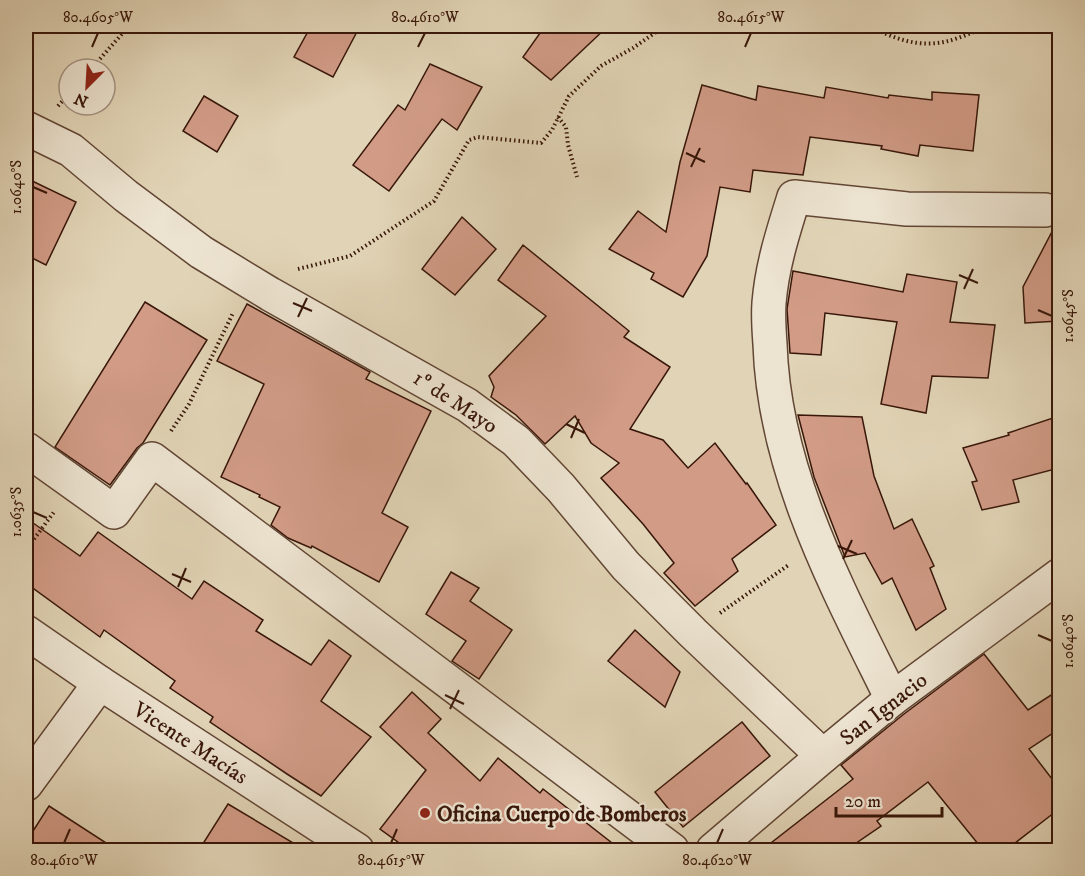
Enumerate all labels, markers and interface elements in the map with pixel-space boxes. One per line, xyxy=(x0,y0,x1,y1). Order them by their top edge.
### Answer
text: 80.4605°W xyxy=(63,8,133,27)
text: 80.4610°W xyxy=(391,8,459,27)
text: 80.4615°W xyxy=(717,8,785,27)
north arrow xyxy=(57,57,117,117)
text: N xyxy=(71,88,91,112)
text: 1.0640°S xyxy=(7,160,26,214)
text: 1.0645°S xyxy=(1059,289,1078,343)
street label: 1º de Mayo xyxy=(408,365,503,440)
text: 1.0635°S xyxy=(7,487,26,537)
text: 1.0640°S xyxy=(1059,614,1078,668)
street label: San Ignacio xyxy=(835,667,933,752)
street label: Vicente Macías xyxy=(127,696,253,790)
scale bar xyxy=(836,780,942,818)
text: 20 m xyxy=(845,791,881,813)
place label: Oficina Cuerpo de Bomberos xyxy=(437,801,687,828)
marker: Oficina Cuerpo de Bomberos xyxy=(418,806,432,820)
text: 80.4610°W xyxy=(30,851,98,870)
text: 80.4615°W xyxy=(357,851,425,870)
text: 80.4620°W xyxy=(682,851,752,870)

